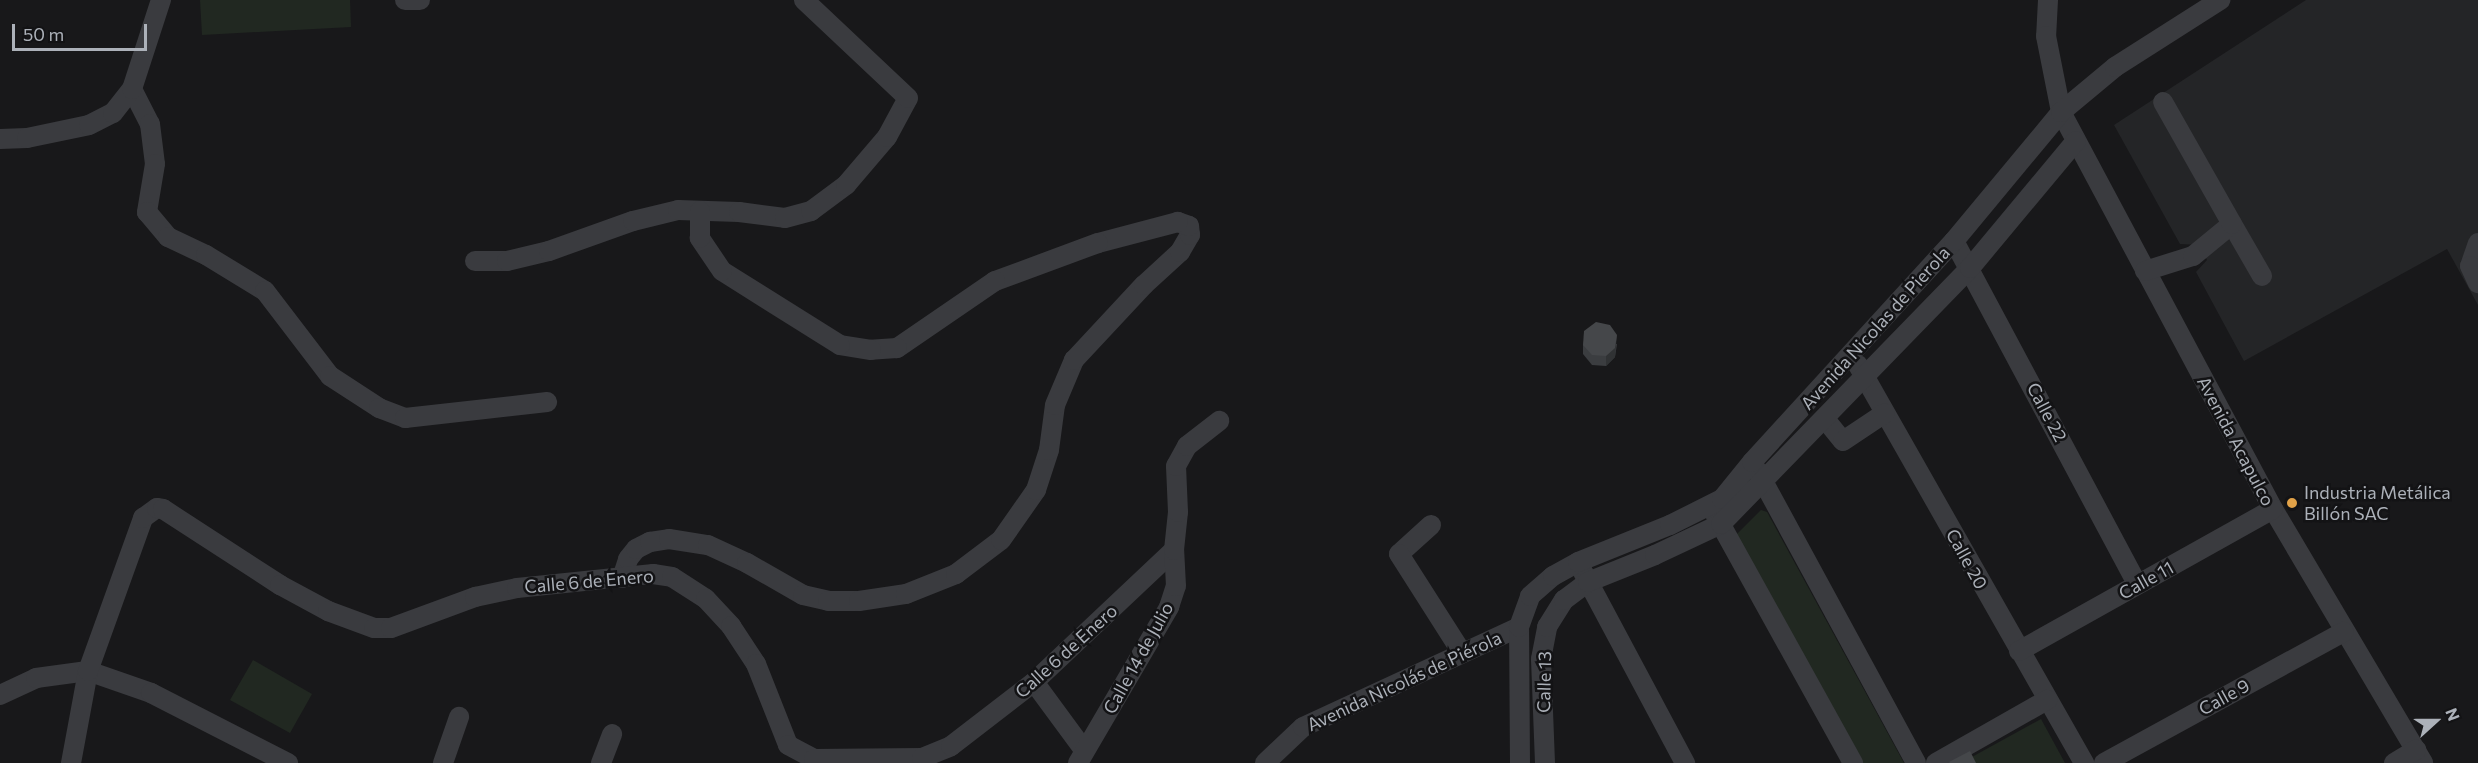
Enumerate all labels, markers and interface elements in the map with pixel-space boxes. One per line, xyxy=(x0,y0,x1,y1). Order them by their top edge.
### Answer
scale bar xyxy=(15,12,150,50)
text: 50 m xyxy=(23,23,64,45)
street label: Avenida Nicolas de Pierola xyxy=(1796,242,1954,414)
street label: Avenida Acapulco xyxy=(2193,373,2279,509)
street label: Calle 22 xyxy=(2022,379,2072,445)
place label: Industria Metálica Billón SAC xyxy=(2304,482,2451,524)
marker: Industria Metálica Billón SAC xyxy=(2285,496,2299,510)
street label: Calle 20 xyxy=(1942,525,1992,593)
street label: Calle 11 xyxy=(2115,556,2177,604)
street label: Calle 6 de Enero xyxy=(523,565,655,597)
street label: Calle 14 de Julio xyxy=(1098,598,1178,718)
street label: Calle 6 de Enero xyxy=(1011,600,1121,702)
street label: Avenida Nicolás de Piérola xyxy=(1303,626,1505,736)
street label: Calle 13 xyxy=(1533,651,1555,713)
street label: Calle 9 xyxy=(2195,674,2253,720)
north arrow xyxy=(2406,691,2466,751)
text: N xyxy=(2442,705,2464,723)

